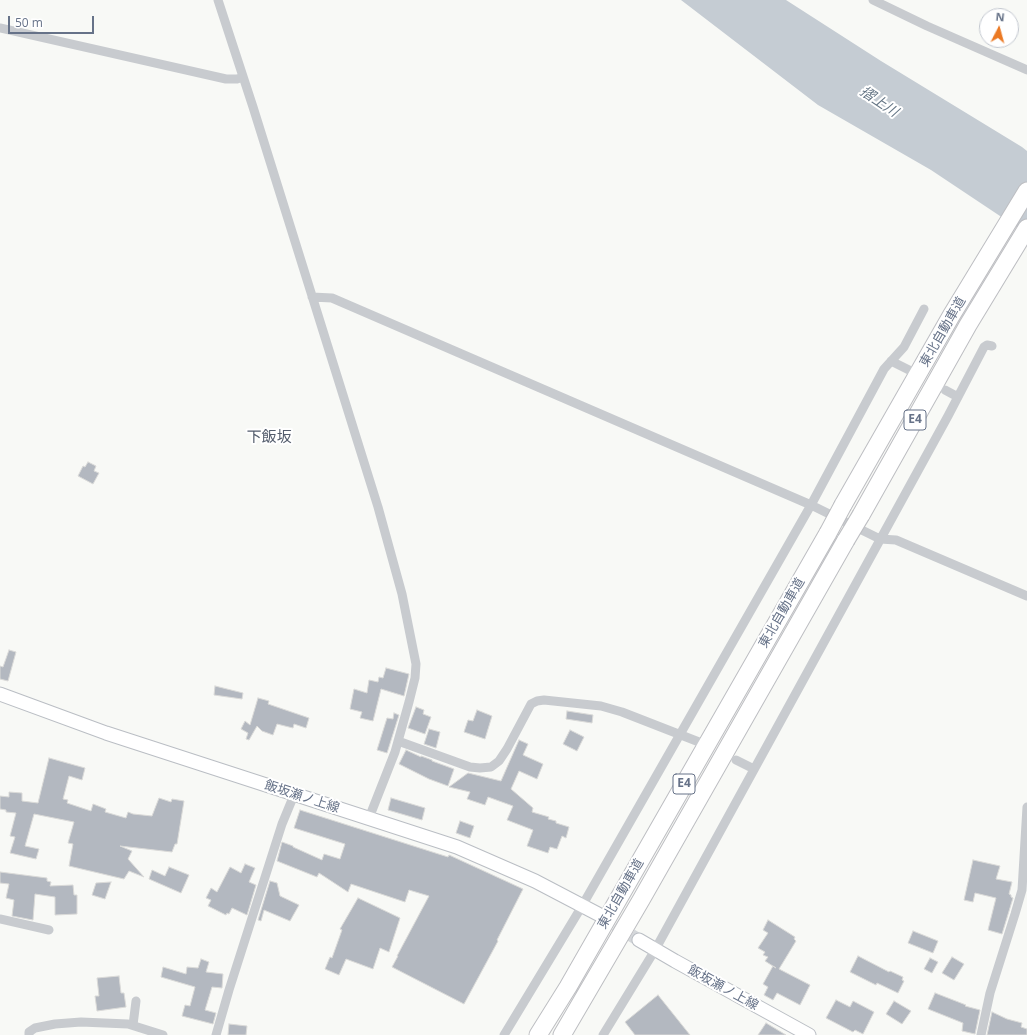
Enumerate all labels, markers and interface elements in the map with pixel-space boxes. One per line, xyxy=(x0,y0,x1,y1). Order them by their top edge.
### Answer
scale bar xyxy=(10,8,96,34)
north arrow xyxy=(979,8,1019,48)
text: N xyxy=(995,9,1005,24)
text: 50 m xyxy=(15,14,43,31)
water label: 摺上川 xyxy=(857,83,901,121)
street label: 東北自動車道 xyxy=(917,294,969,370)
road number: E4 xyxy=(904,410,926,430)
district label: 下飯坂 xyxy=(247,429,291,447)
street label: 東北自動車道 xyxy=(756,575,808,651)
road number: E4 xyxy=(673,774,695,794)
street label: 飯坂瀬ノ上線 xyxy=(262,778,342,816)
street label: 東北自動車道 xyxy=(595,856,647,932)
street label: 飯坂瀬ノ上線 xyxy=(685,962,761,1014)

